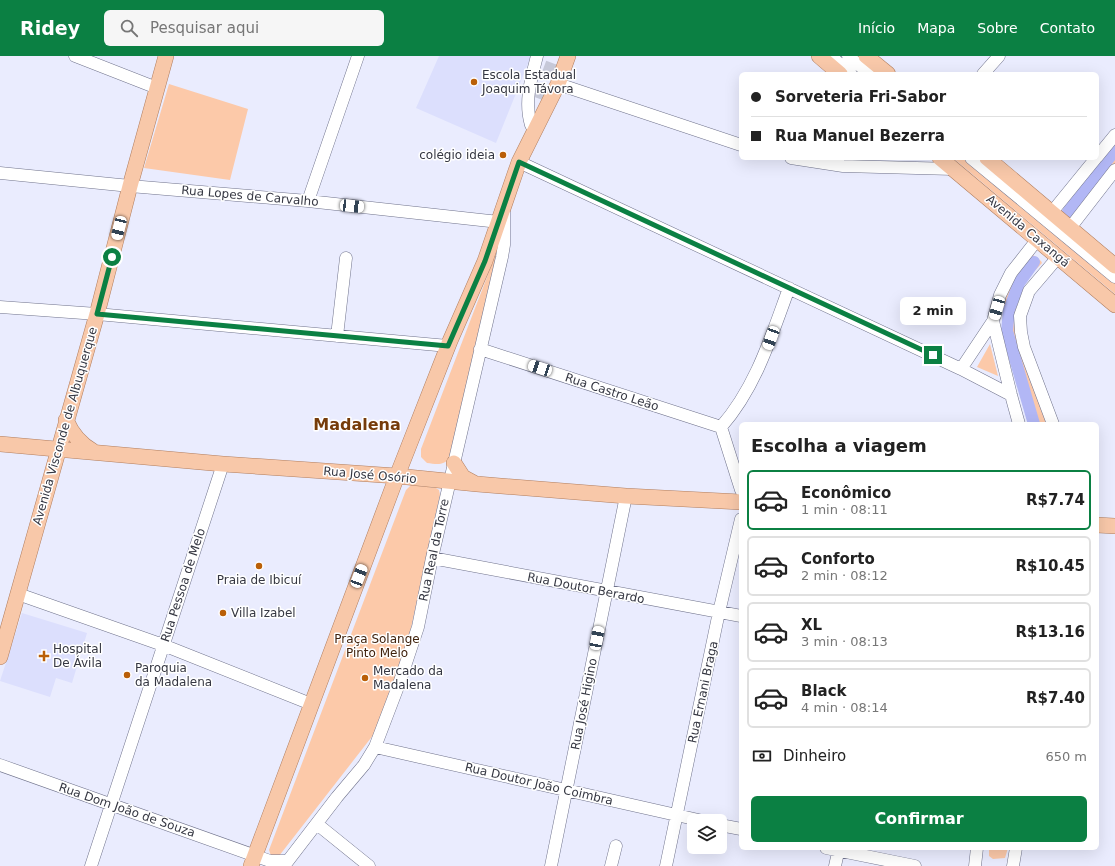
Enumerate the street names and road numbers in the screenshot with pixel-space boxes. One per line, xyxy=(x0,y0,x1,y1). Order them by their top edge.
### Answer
street label: Rua Lopes de Carvalho xyxy=(181,183,319,209)
street label: Avenida Caxangá xyxy=(983,192,1073,270)
street label: Avenida Visconde de Albuquerque xyxy=(30,325,100,527)
street label: Rua Castro Leão xyxy=(563,370,661,414)
street label: Rua José Osório xyxy=(323,464,417,486)
street label: Rua Real da Torre xyxy=(416,497,452,603)
street label: Rua Pessoa de Melo xyxy=(158,526,208,644)
street label: Rua Doutor Berardo xyxy=(526,570,646,606)
street label: Rua Ernani Braga xyxy=(685,640,721,744)
street label: Rua José Higino xyxy=(568,657,600,751)
street label: Rua Doutor João Coimbra xyxy=(464,760,614,808)
street label: Rua Dom João de Souza xyxy=(57,780,197,840)

